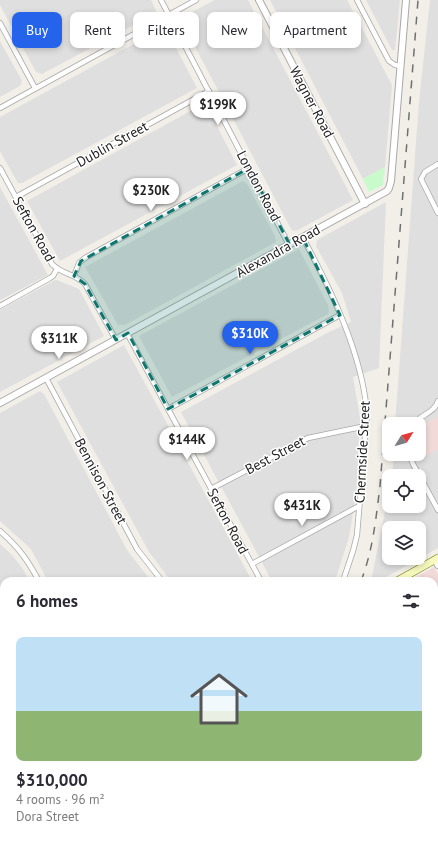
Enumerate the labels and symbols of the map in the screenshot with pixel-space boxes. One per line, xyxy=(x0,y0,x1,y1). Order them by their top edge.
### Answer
street label: Wagner Road xyxy=(286,63,338,141)
pin: $199K xyxy=(190,92,246,126)
street label: Dublin Street xyxy=(73,117,151,171)
street label: London Road xyxy=(233,147,285,225)
pin: $230K xyxy=(123,178,179,212)
street label: Sefton Road xyxy=(9,193,59,265)
street label: Alexandra Road xyxy=(233,220,323,282)
pin: $310K xyxy=(222,321,278,355)
pin: $311K xyxy=(31,326,87,360)
street label: Chermside Street xyxy=(350,400,374,504)
north arrow xyxy=(382,417,426,461)
pin: $144K xyxy=(159,427,215,461)
street label: Best Street xyxy=(242,432,308,478)
street label: Bennison Street xyxy=(71,435,131,527)
street label: Sefton Road xyxy=(203,485,253,557)
pin: $431K xyxy=(274,493,330,527)

